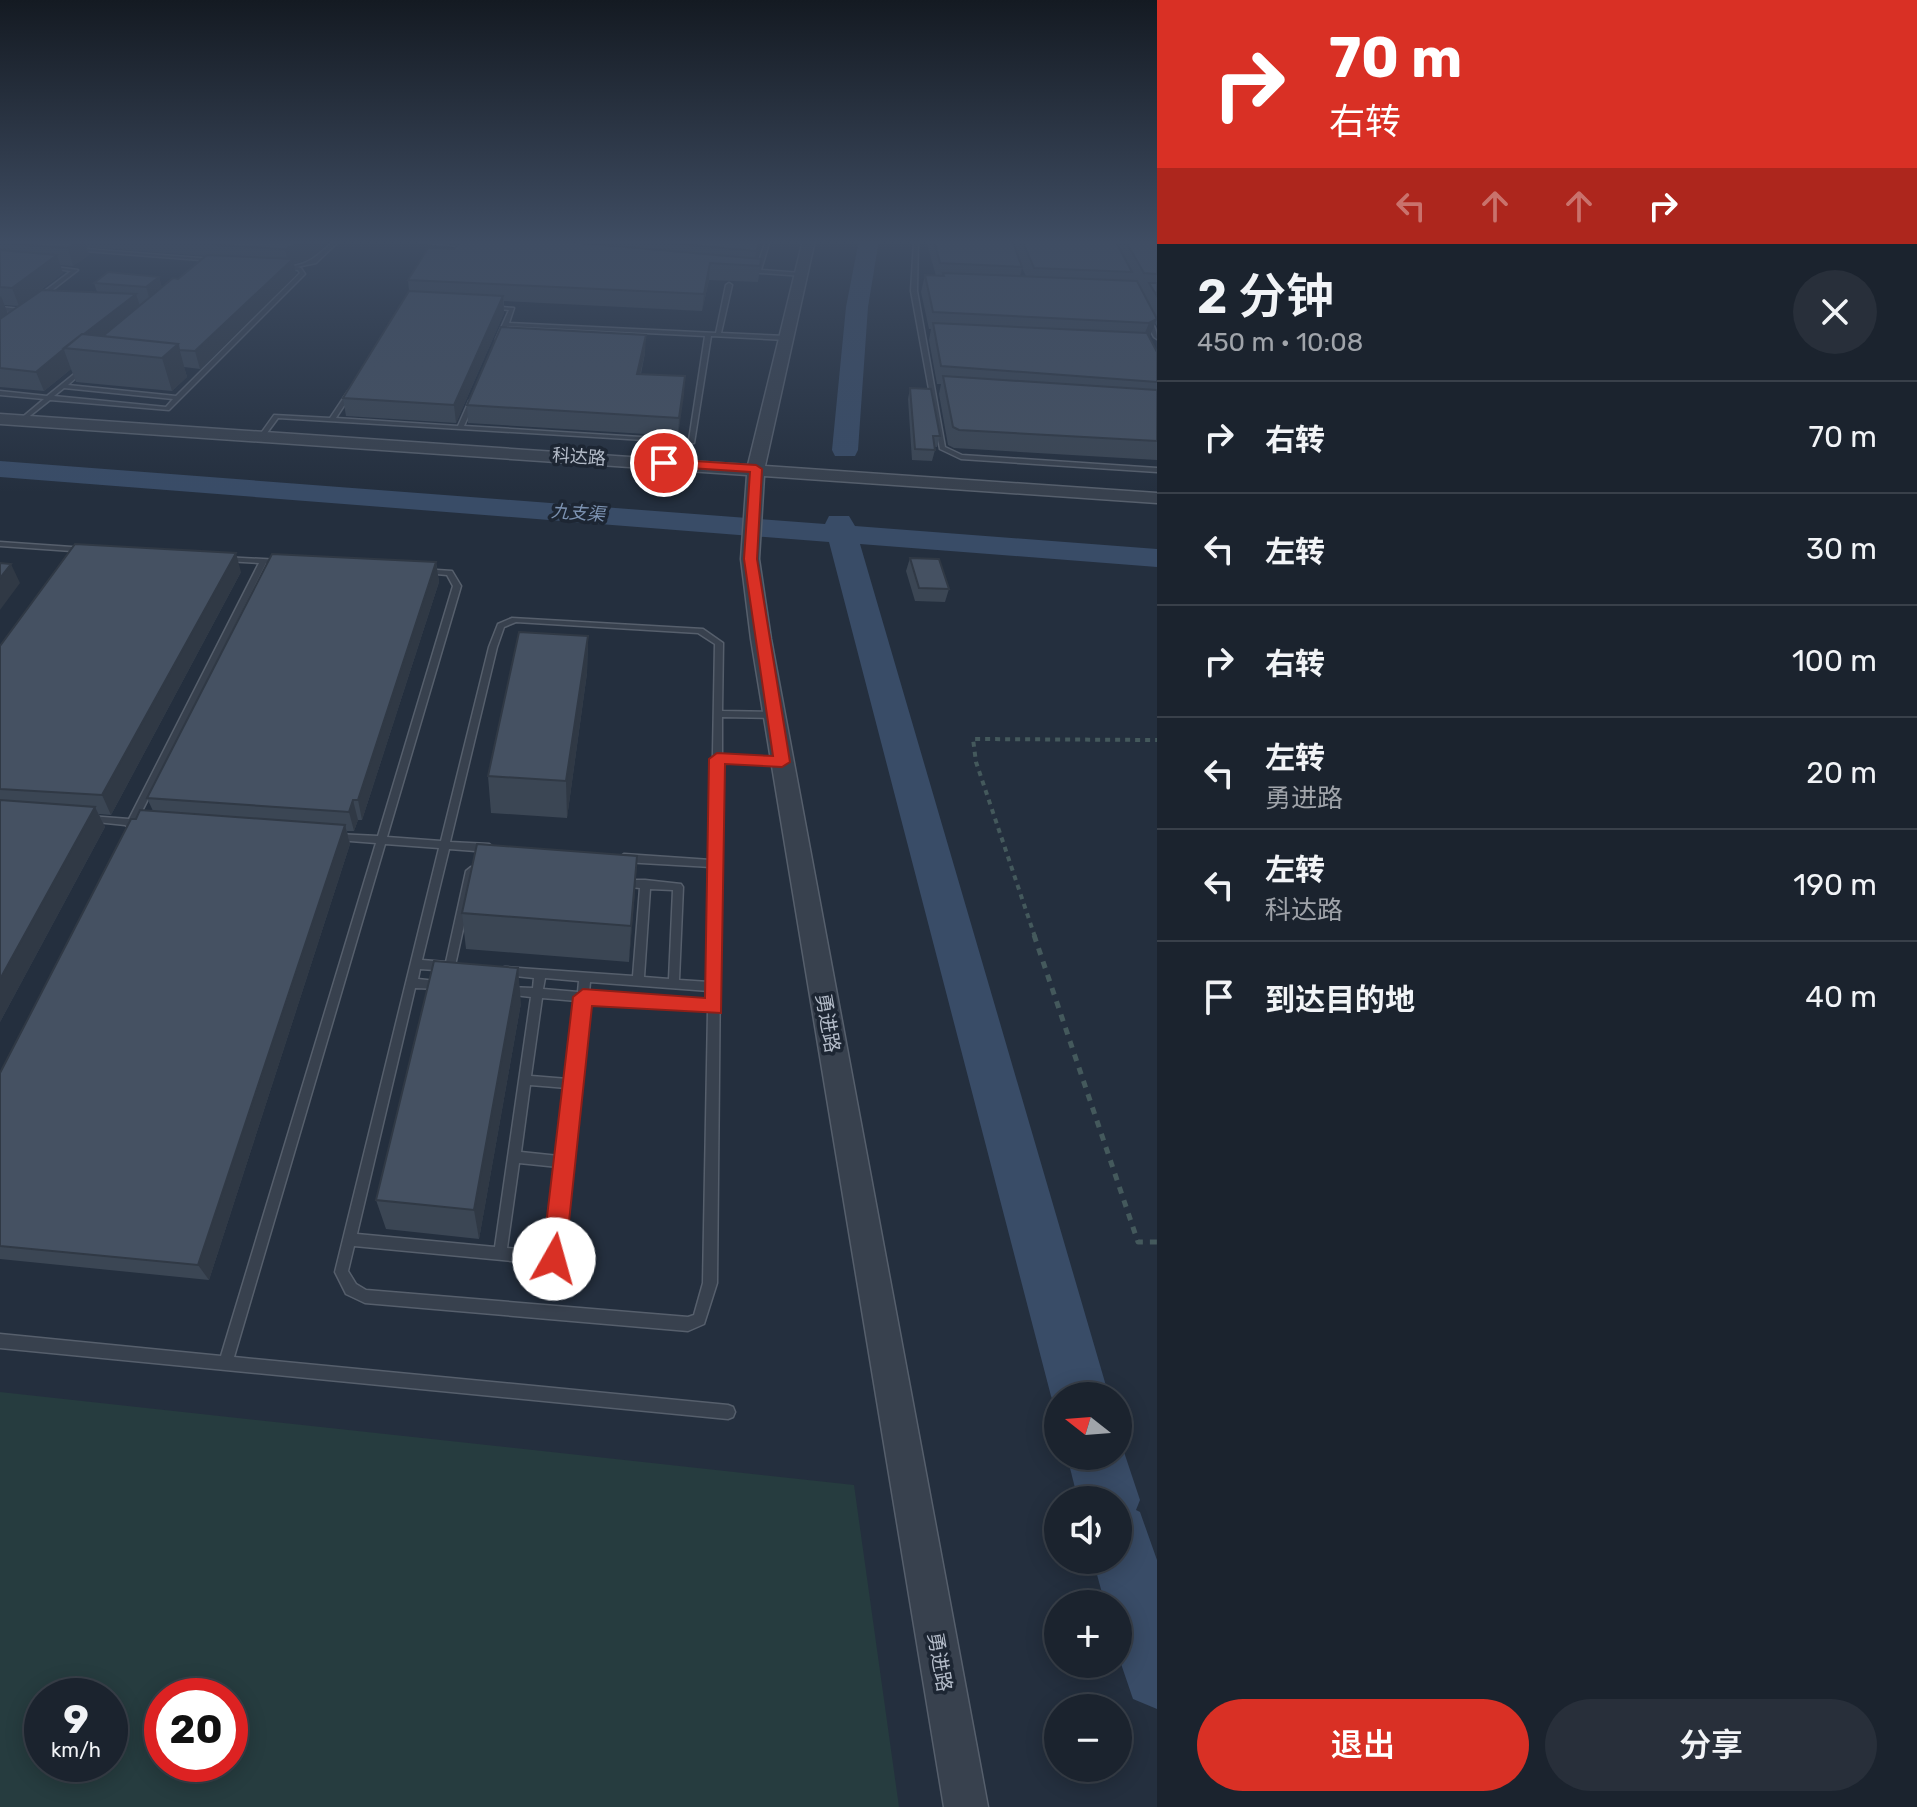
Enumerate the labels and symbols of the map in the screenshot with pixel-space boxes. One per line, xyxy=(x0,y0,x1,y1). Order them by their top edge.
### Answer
pin xyxy=(630,429,698,497)
street label: 科达路 xyxy=(551,444,607,470)
water label: 九支渠 xyxy=(550,500,609,526)
street label: 勇进路 xyxy=(811,991,845,1055)
position arrow xyxy=(512,1217,596,1301)
north arrow xyxy=(1044,1382,1132,1470)
street label: 勇进路 xyxy=(923,1630,957,1694)
speed limit sign: 20 xyxy=(144,1678,248,1782)

